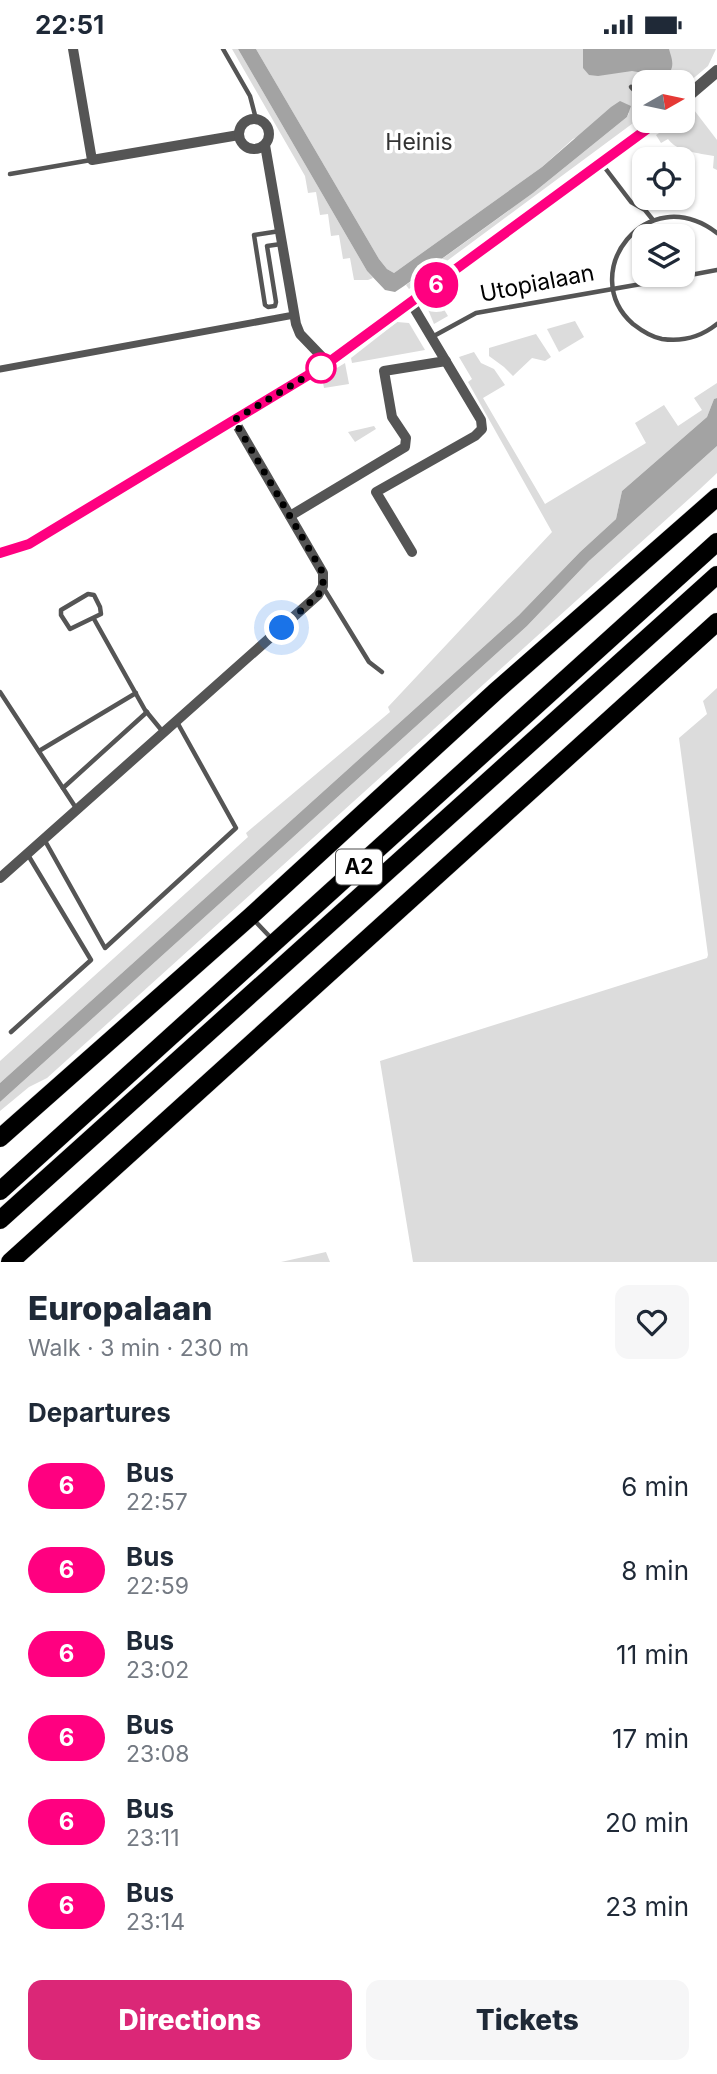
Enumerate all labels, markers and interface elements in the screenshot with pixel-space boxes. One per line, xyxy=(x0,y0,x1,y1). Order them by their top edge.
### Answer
text: 22:51 xyxy=(35,9,104,40)
north arrow xyxy=(632,70,695,133)
map controls xyxy=(632,70,695,287)
park label: Heinis xyxy=(385,128,453,156)
button: locate xyxy=(632,147,695,210)
button: layers xyxy=(632,224,695,287)
street label: Utopialaan xyxy=(478,258,596,308)
line badge: 6 xyxy=(413,262,459,308)
text: 6 xyxy=(428,270,444,299)
unlabelled marker xyxy=(306,353,336,383)
your location xyxy=(264,610,299,645)
road number: A2 xyxy=(336,849,382,885)
button: heart xyxy=(615,1285,689,1359)
text: Europalaan xyxy=(28,1288,212,1328)
text: Walk · 3 min · 230 m xyxy=(28,1334,249,1362)
text: Departures xyxy=(28,1397,171,1428)
text: Bus xyxy=(126,1457,174,1488)
text: 6 xyxy=(59,1471,74,1500)
text: 6 min xyxy=(621,1471,689,1502)
text: 22:57 xyxy=(126,1488,188,1516)
text: Bus xyxy=(126,1541,174,1572)
text: 6 xyxy=(59,1555,74,1584)
text: 8 min xyxy=(621,1555,689,1586)
text: 22:59 xyxy=(126,1572,189,1600)
text: Bus xyxy=(126,1625,174,1656)
text: 6 xyxy=(59,1639,74,1668)
text: 11 min xyxy=(616,1639,689,1670)
text: 23:02 xyxy=(126,1656,189,1684)
text: Bus xyxy=(126,1709,174,1740)
text: 6 xyxy=(59,1723,74,1752)
text: 17 min xyxy=(612,1723,689,1754)
text: 23:08 xyxy=(126,1740,190,1768)
text: Bus xyxy=(126,1793,174,1824)
text: 6 xyxy=(59,1807,74,1836)
text: 20 min xyxy=(605,1807,689,1838)
text: 23:11 xyxy=(126,1824,180,1852)
text: Bus xyxy=(126,1877,174,1908)
text: 6 xyxy=(59,1891,74,1920)
text: 23 min xyxy=(605,1891,689,1922)
text: 23:14 xyxy=(126,1908,185,1936)
button: Directions xyxy=(28,1980,352,2060)
button: Tickets xyxy=(366,1980,689,2060)

